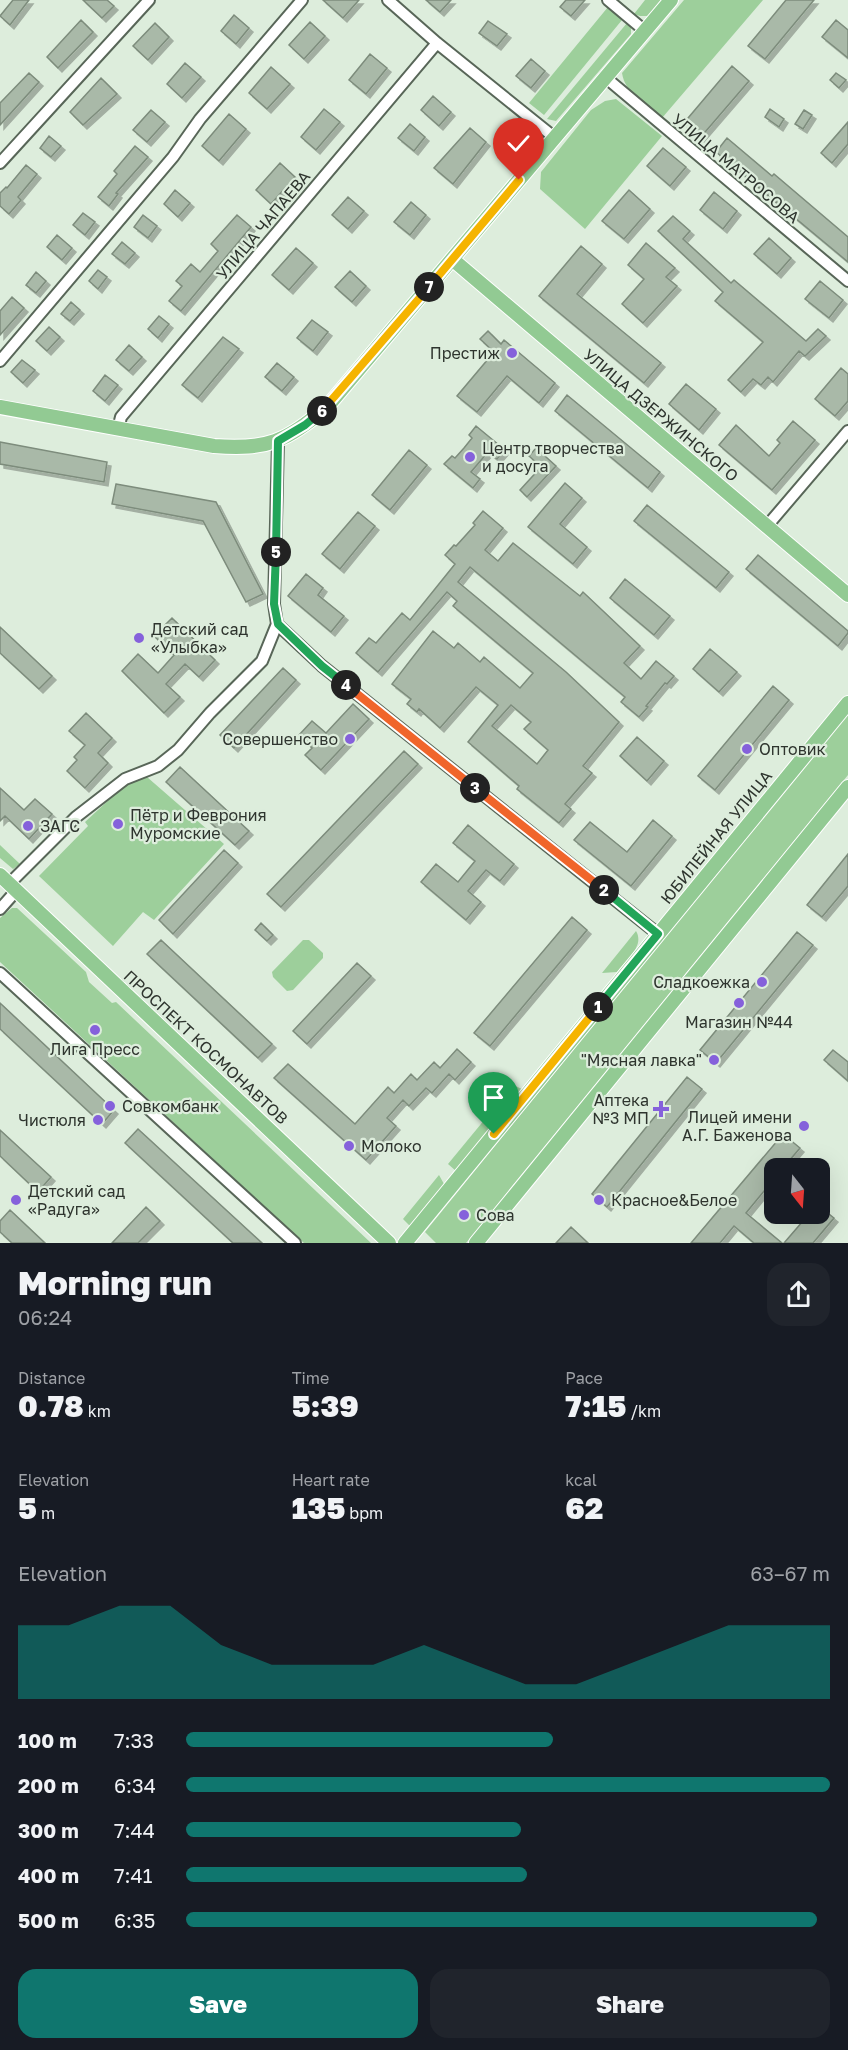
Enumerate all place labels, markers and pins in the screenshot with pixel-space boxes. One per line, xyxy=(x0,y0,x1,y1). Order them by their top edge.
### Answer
pin xyxy=(493,118,544,180)
pin: 7 xyxy=(414,272,444,302)
place label: Престиж xyxy=(430,343,500,363)
marker: Престиж xyxy=(505,346,519,360)
pin: 6 xyxy=(307,396,337,426)
place label: Центр творчества и досуга xyxy=(482,438,624,476)
marker: Центр творчества и досуга xyxy=(463,450,477,464)
pin: 5 xyxy=(261,537,291,567)
place label: Детский сад «Улыбка» xyxy=(151,619,249,657)
marker: Детский сад «Улыбка» xyxy=(132,631,146,645)
pin: 4 xyxy=(331,670,361,700)
place label: Совершенство xyxy=(222,729,338,749)
marker: Совершенство xyxy=(343,732,357,746)
place label: Оптовик xyxy=(759,739,826,759)
marker: Оптовик xyxy=(740,742,754,756)
pin: 3 xyxy=(460,773,490,803)
place label: Пётр и Феврония Муромские xyxy=(130,805,267,843)
place label: ЗАГС xyxy=(40,816,80,836)
marker: Пётр и Феврония Муромские xyxy=(111,817,125,831)
marker: ЗАГС xyxy=(21,819,35,833)
pin: 2 xyxy=(589,875,619,905)
place label: Сладкоежка xyxy=(653,972,750,992)
marker: Сладкоежка xyxy=(755,975,769,989)
pin: 1 xyxy=(583,992,613,1022)
marker: Магазин №44 xyxy=(732,996,746,1010)
place label: Магазин №44 xyxy=(685,1012,793,1032)
marker: Лига Пресс xyxy=(88,1023,102,1037)
place label: Лига Пресс xyxy=(50,1039,140,1059)
place label: "Мясная лавка" xyxy=(581,1050,702,1070)
marker: "Мясная лавка" xyxy=(707,1053,721,1067)
pin xyxy=(468,1072,519,1134)
place label: Аптека №3 МП xyxy=(592,1090,649,1128)
place label: Совкомбанк xyxy=(122,1096,219,1116)
marker: Совкомбанк xyxy=(103,1099,117,1113)
marker: Аптека №3 МП xyxy=(654,1102,668,1116)
place label: Лицей имени А.Г. Баженова xyxy=(682,1107,792,1145)
place label: Чистюля xyxy=(18,1110,86,1130)
marker: Чистюля xyxy=(91,1113,105,1127)
marker: Лицей имени А.Г. Баженова xyxy=(797,1119,811,1133)
place label: Молоко xyxy=(361,1136,422,1156)
marker: Молоко xyxy=(342,1139,356,1153)
place label: Детский сад «Радуга» xyxy=(28,1181,126,1219)
place label: Красное&Белое xyxy=(611,1190,737,1210)
marker: Детский сад «Радуга» xyxy=(9,1193,23,1207)
marker: Красное&Белое xyxy=(592,1193,606,1207)
place label: Сова xyxy=(476,1205,515,1225)
marker: Сова xyxy=(457,1208,471,1222)

